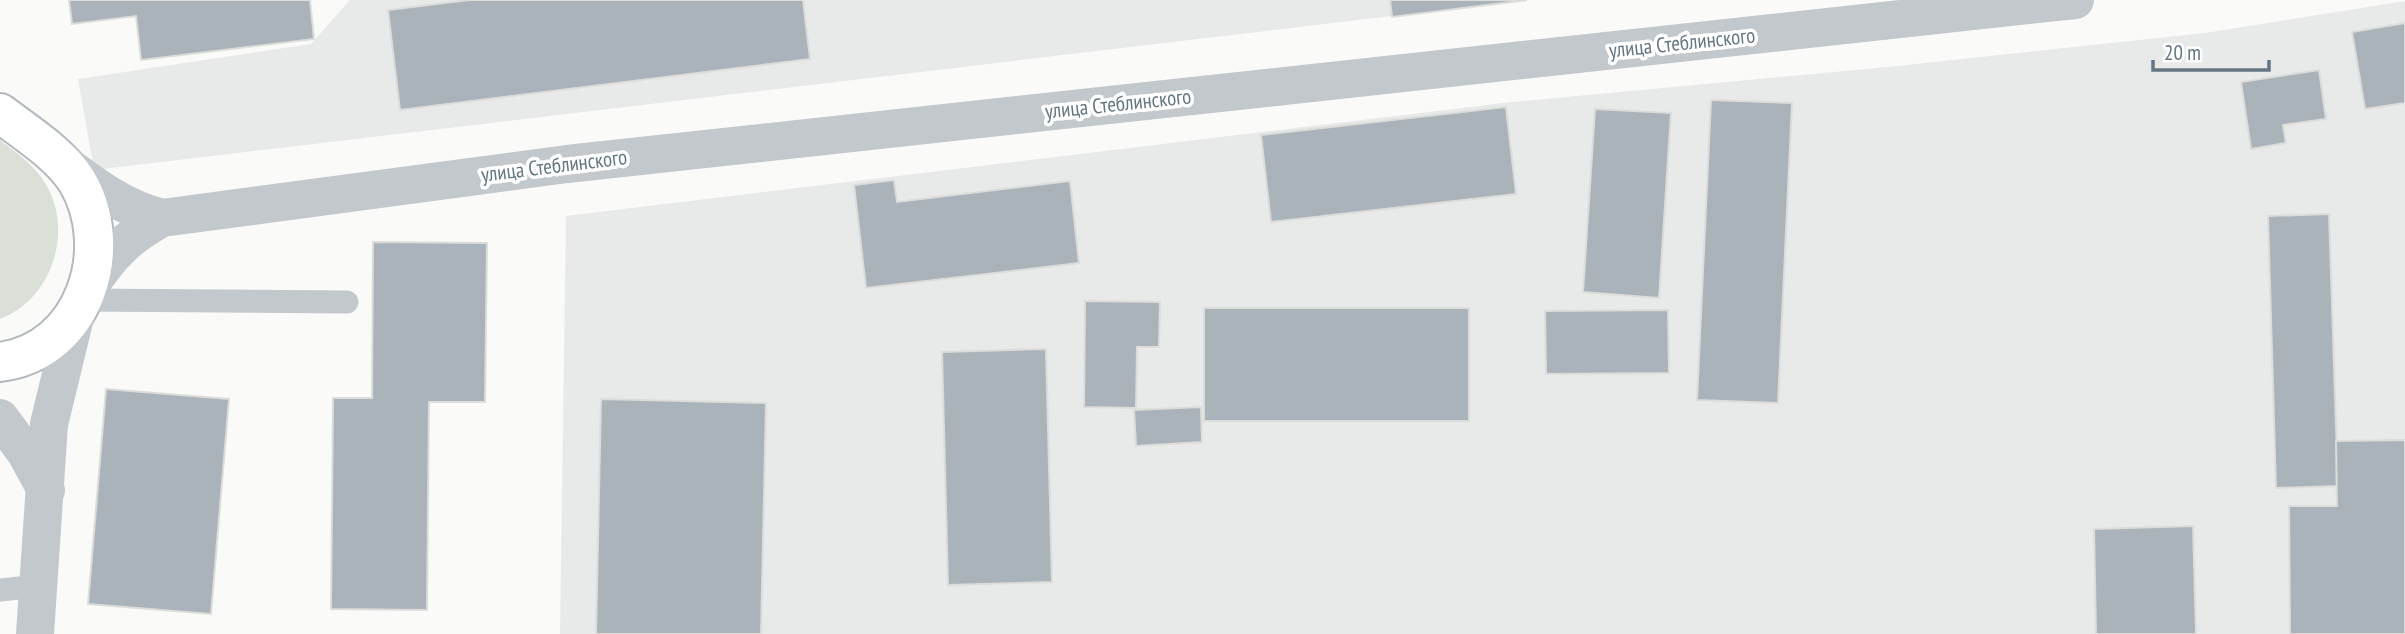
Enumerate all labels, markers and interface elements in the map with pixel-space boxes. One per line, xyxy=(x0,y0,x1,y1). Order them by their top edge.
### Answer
street label: улица Стеблинского xyxy=(1608,21,1756,64)
scale bar xyxy=(2153,28,2268,72)
text: 20 m xyxy=(2164,39,2201,66)
street label: улица Стеблинского xyxy=(1044,82,1192,125)
street label: улица Стеблинского xyxy=(479,143,628,188)

